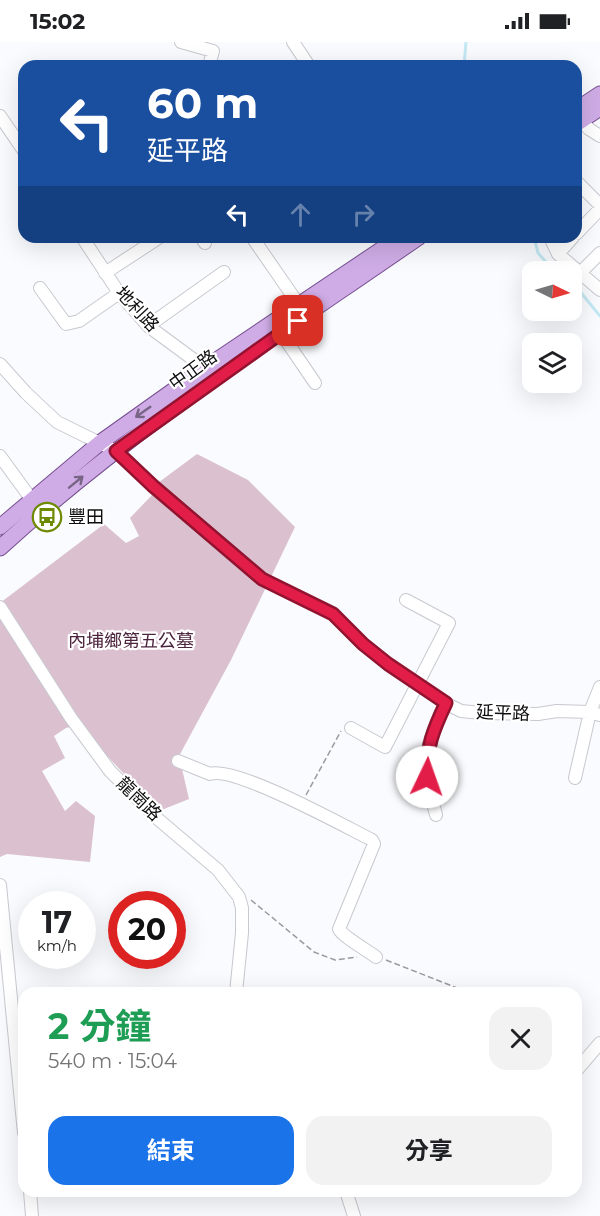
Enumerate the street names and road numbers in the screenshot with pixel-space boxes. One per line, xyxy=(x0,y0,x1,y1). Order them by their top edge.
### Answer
street label: 地利路 xyxy=(111,282,163,336)
street label: 中正路 xyxy=(165,345,221,395)
street label: 延平路 xyxy=(476,701,530,725)
street label: 龍崗路 xyxy=(112,772,166,826)

